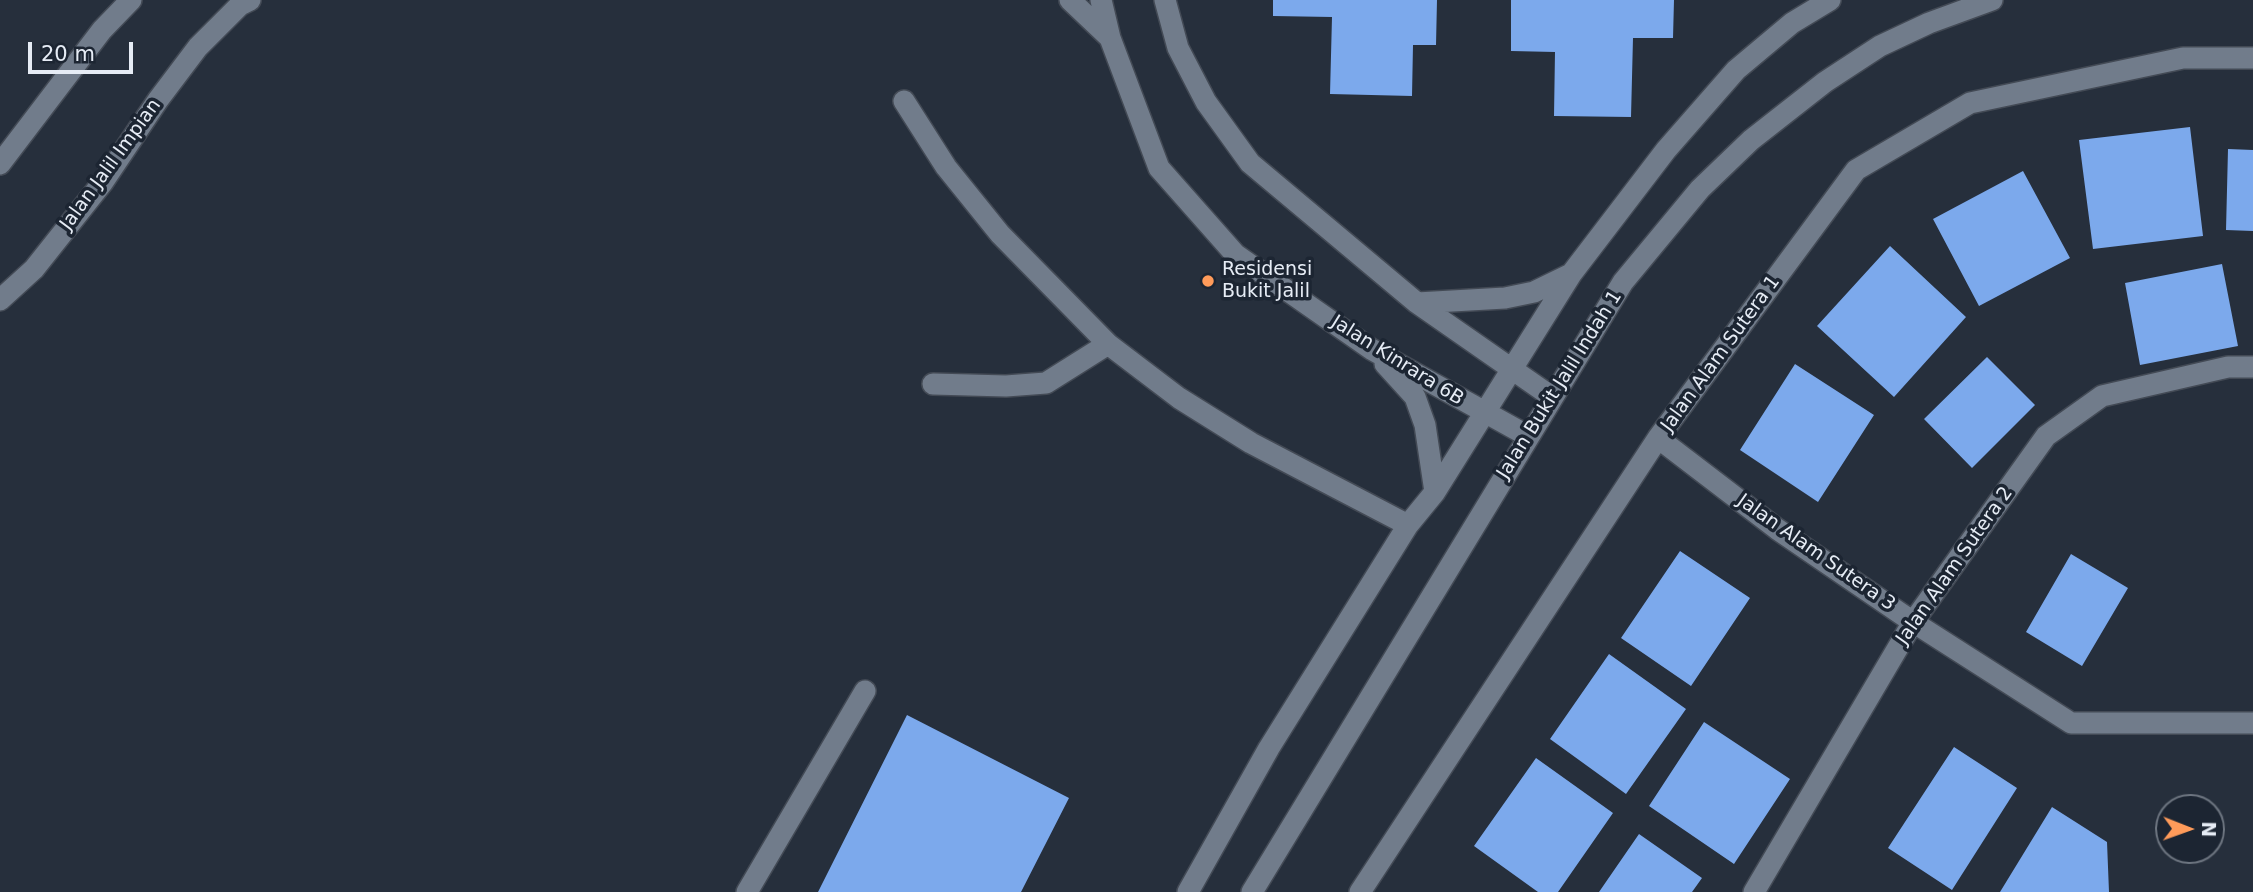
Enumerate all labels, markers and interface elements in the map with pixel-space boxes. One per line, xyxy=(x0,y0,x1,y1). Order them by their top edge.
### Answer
scale bar xyxy=(32,28,136,72)
text: 20 m xyxy=(41,42,95,66)
street label: Jalan Jalil Impian xyxy=(56,95,166,235)
place label: Residensi Bukit Jalil xyxy=(1222,259,1312,303)
street label: Jalan Alam Sutera 1 xyxy=(1657,271,1785,437)
marker: Residensi Bukit Jalil xyxy=(1200,273,1216,289)
street label: Jalan Bukit Jalil Indah 1 xyxy=(1493,287,1627,483)
street label: Jalan Kinrara 6B xyxy=(1326,311,1468,411)
street label: Jalan Alam Sutera 2 xyxy=(1892,483,2018,649)
street label: Jalan Alam Sutera 3 xyxy=(1733,490,1899,616)
north arrow xyxy=(2155,794,2225,864)
text: N xyxy=(2198,821,2220,837)

